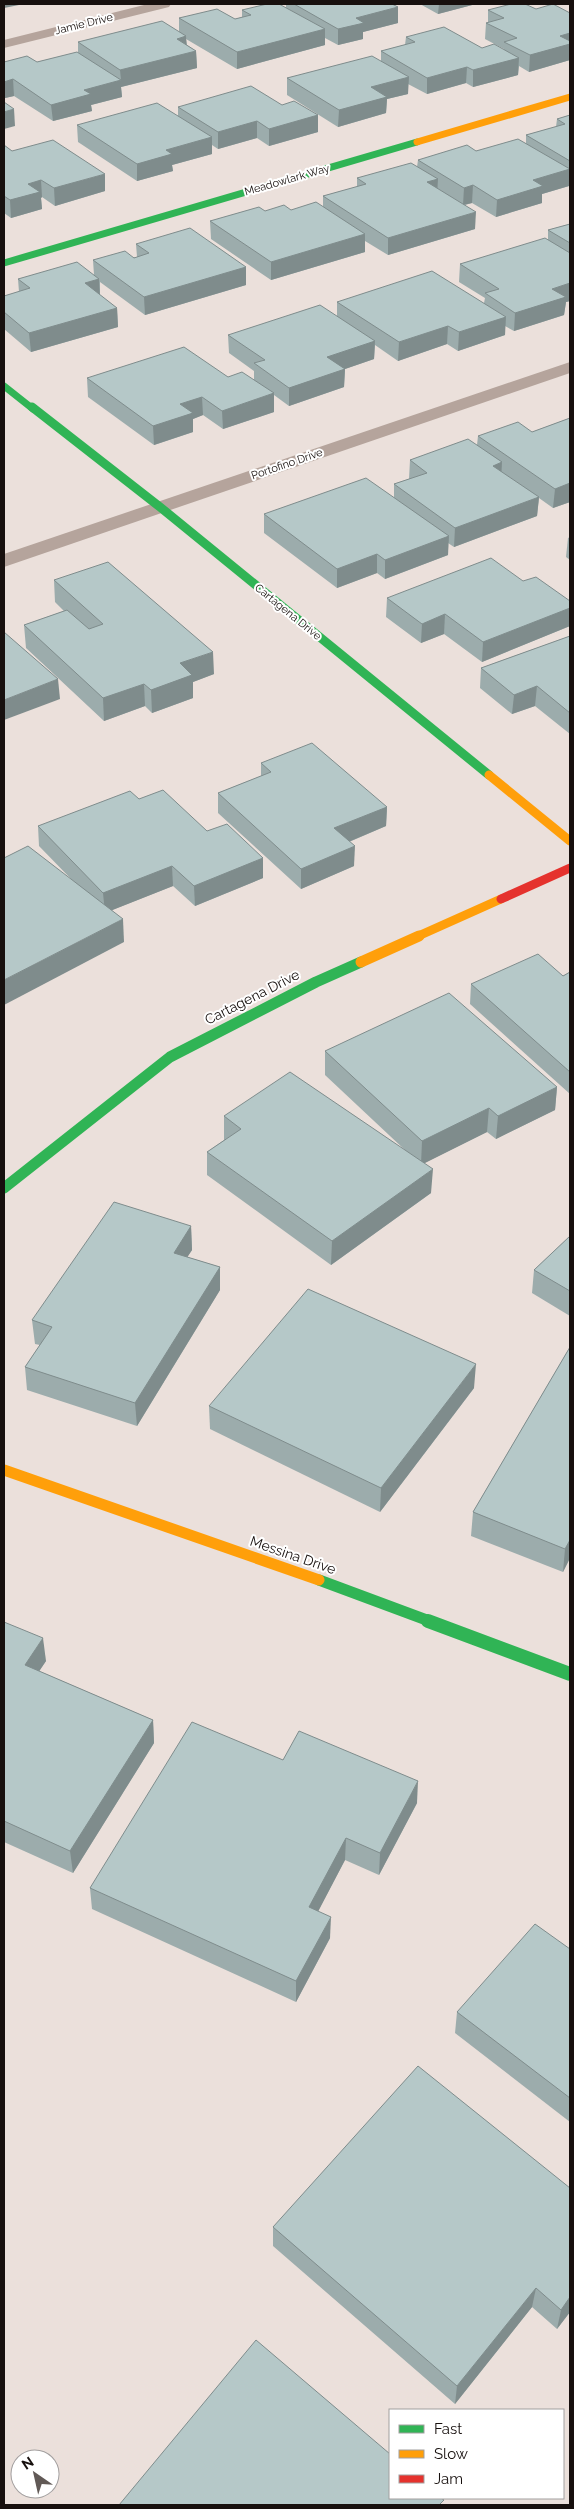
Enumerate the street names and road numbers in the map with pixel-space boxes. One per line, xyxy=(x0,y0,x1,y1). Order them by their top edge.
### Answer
street label: Jamie Drive xyxy=(54,10,115,37)
street label: Meadowlark Way xyxy=(243,162,331,198)
street label: Portofino Drive xyxy=(250,446,325,482)
street label: Cartagena Drive xyxy=(252,581,324,643)
street label: Cartagena Drive xyxy=(202,966,302,1028)
street label: Messina Drive xyxy=(248,1533,338,1577)

